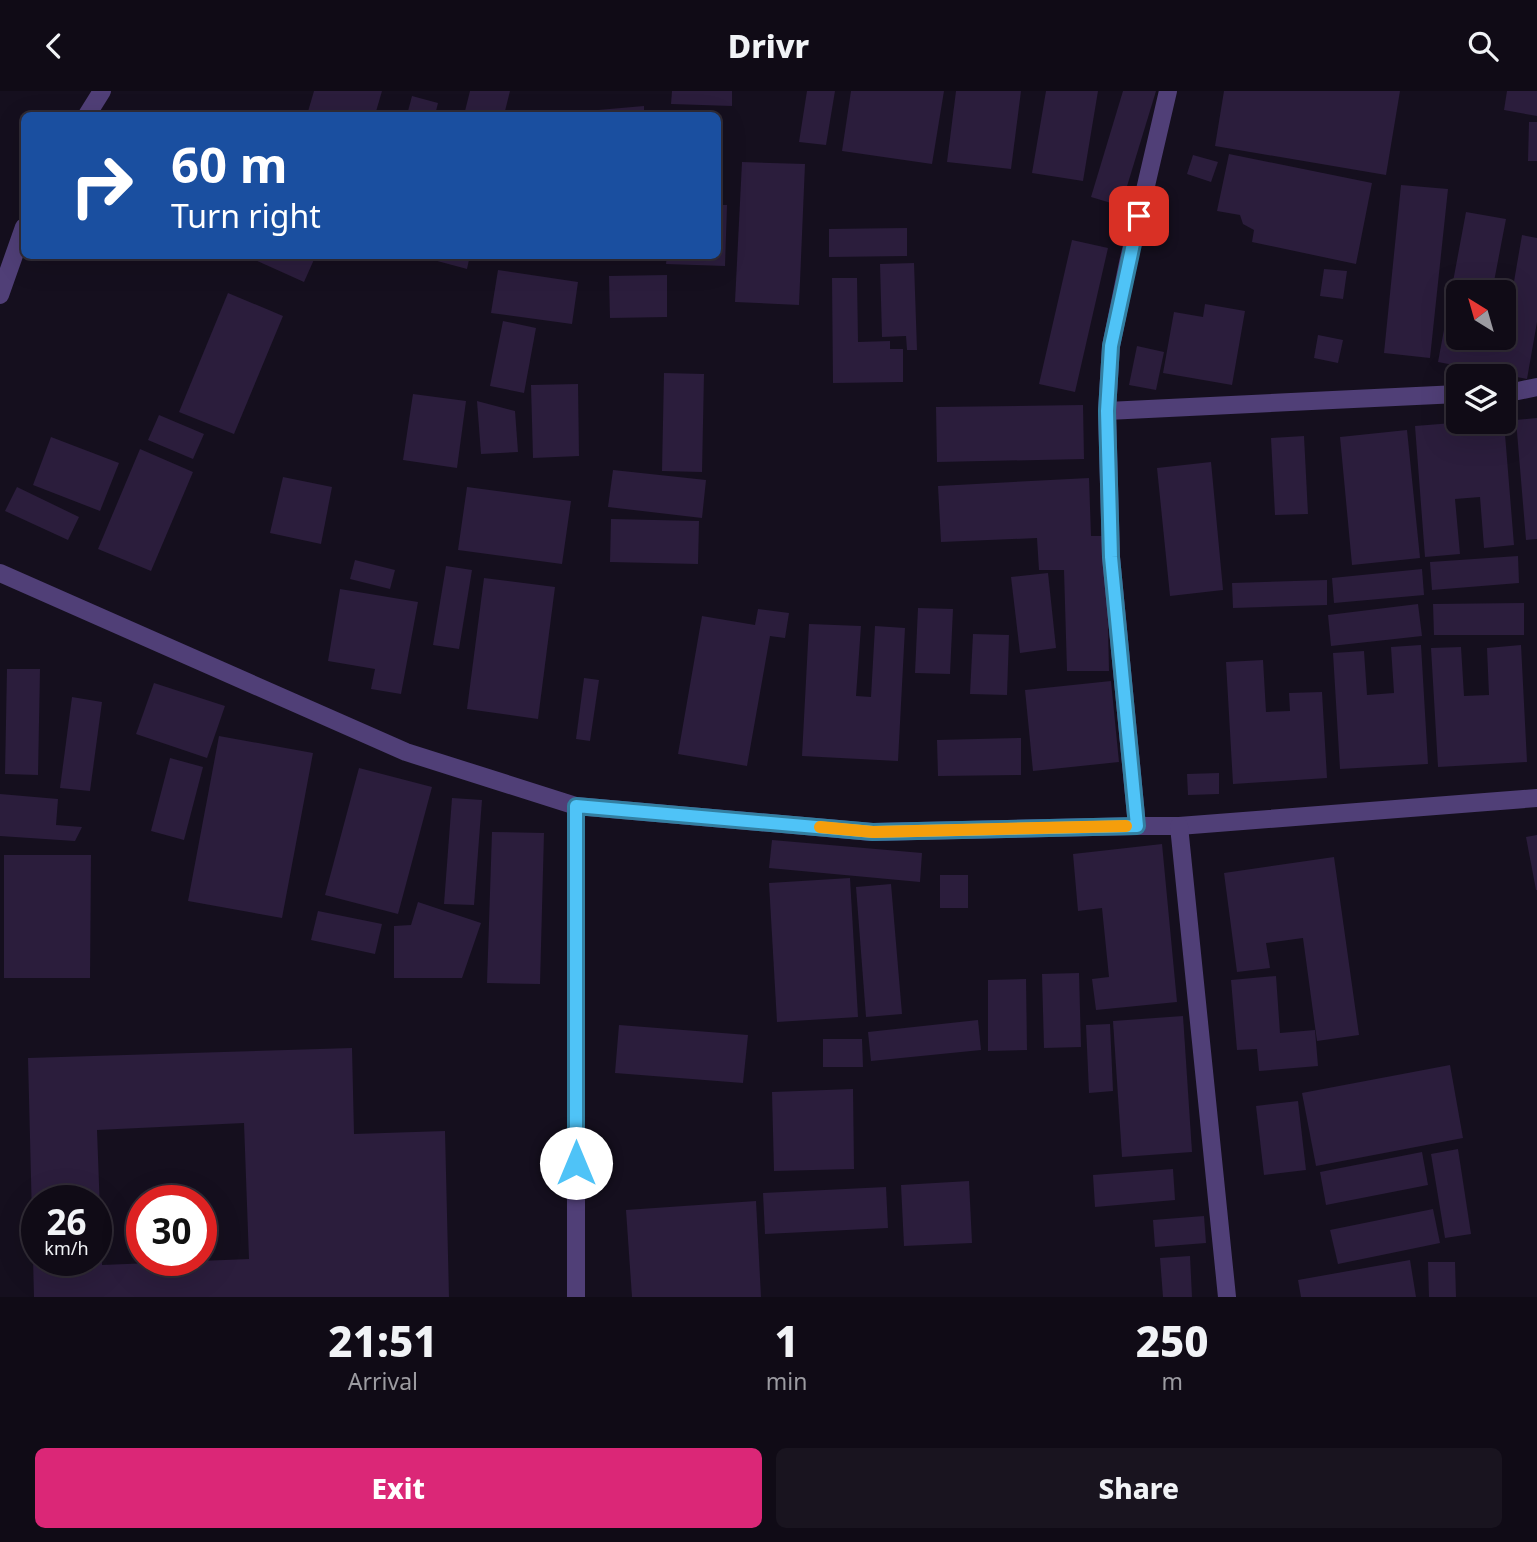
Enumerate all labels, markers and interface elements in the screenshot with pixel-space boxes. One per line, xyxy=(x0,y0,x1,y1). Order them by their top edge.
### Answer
text: Drivr xyxy=(728,24,809,67)
icon: back xyxy=(35,27,73,65)
icon: search xyxy=(1464,27,1502,65)
text: 60 m xyxy=(171,131,288,197)
icon: right xyxy=(56,140,147,231)
pin xyxy=(1109,186,1169,246)
text: Turn right xyxy=(171,194,321,237)
icon: arrive xyxy=(1120,197,1158,235)
north arrow xyxy=(1446,280,1516,350)
map controls xyxy=(1446,280,1516,434)
button: layers xyxy=(1446,364,1516,434)
position arrow xyxy=(539,1126,613,1200)
speed limit sign: 30 xyxy=(126,1185,217,1276)
text: 26 xyxy=(46,1198,87,1245)
text: km/h xyxy=(44,1236,89,1260)
text: 21:51 xyxy=(328,1312,437,1369)
text: 1 xyxy=(774,1312,799,1369)
text: 250 xyxy=(1136,1312,1209,1369)
text: Arrival xyxy=(348,1365,418,1397)
text: min xyxy=(766,1365,807,1397)
text: m xyxy=(1161,1365,1183,1397)
button: Exit xyxy=(35,1448,762,1528)
button: Share xyxy=(776,1448,1502,1528)

